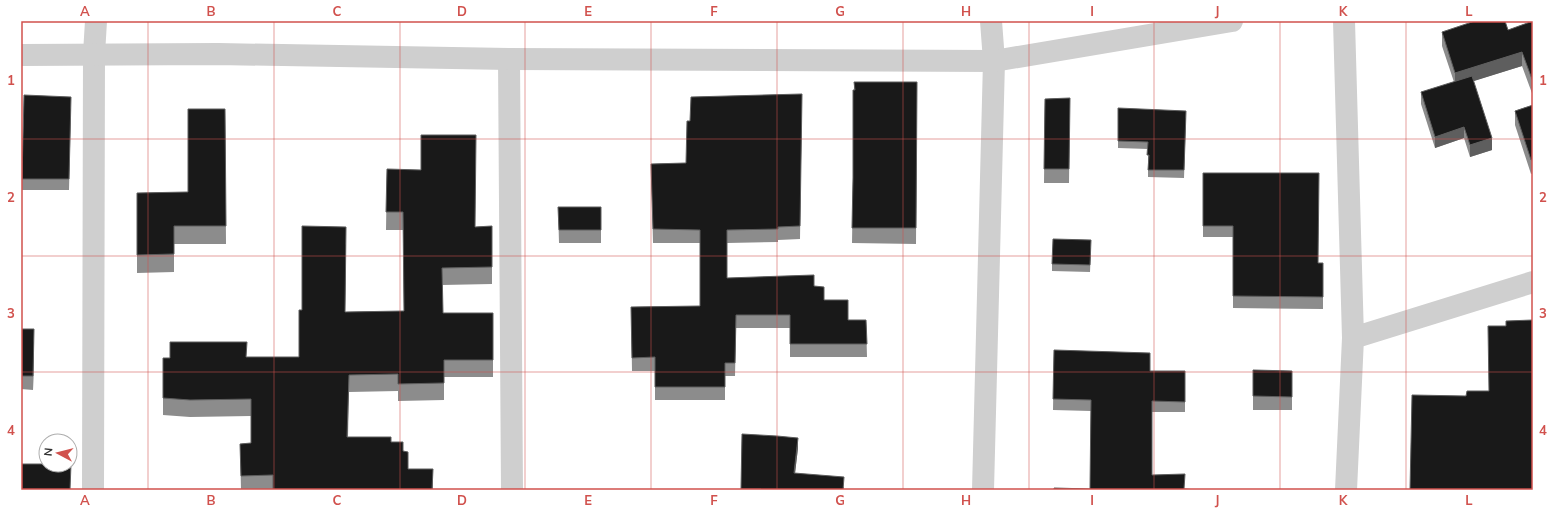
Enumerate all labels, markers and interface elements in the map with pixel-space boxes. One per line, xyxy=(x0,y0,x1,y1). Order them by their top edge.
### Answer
text: A xyxy=(80,3,90,19)
text: B xyxy=(207,3,216,19)
text: C xyxy=(333,3,342,19)
text: D xyxy=(457,3,467,19)
text: E xyxy=(584,3,592,19)
text: F xyxy=(710,3,718,19)
text: G xyxy=(835,3,845,19)
text: H xyxy=(961,3,971,19)
text: I xyxy=(1090,3,1094,19)
text: J xyxy=(1215,3,1219,19)
text: K xyxy=(1339,3,1349,19)
text: L xyxy=(1465,3,1473,19)
text: 1 xyxy=(7,72,15,88)
text: 1 xyxy=(1539,72,1547,88)
text: 2 xyxy=(7,189,15,205)
text: 2 xyxy=(1539,189,1547,205)
text: 3 xyxy=(7,305,15,321)
text: 3 xyxy=(1539,305,1547,321)
text: 4 xyxy=(7,422,15,438)
text: 4 xyxy=(1539,422,1547,438)
north arrow xyxy=(38,433,78,473)
text: N xyxy=(41,447,56,457)
text: A xyxy=(80,492,90,508)
text: B xyxy=(207,492,216,508)
text: C xyxy=(333,492,342,508)
text: D xyxy=(457,492,467,508)
text: E xyxy=(584,492,592,508)
text: F xyxy=(710,492,718,508)
text: G xyxy=(835,492,845,508)
text: H xyxy=(961,492,971,508)
text: I xyxy=(1090,492,1094,508)
text: J xyxy=(1215,492,1219,508)
text: K xyxy=(1339,492,1349,508)
text: L xyxy=(1465,492,1473,508)

